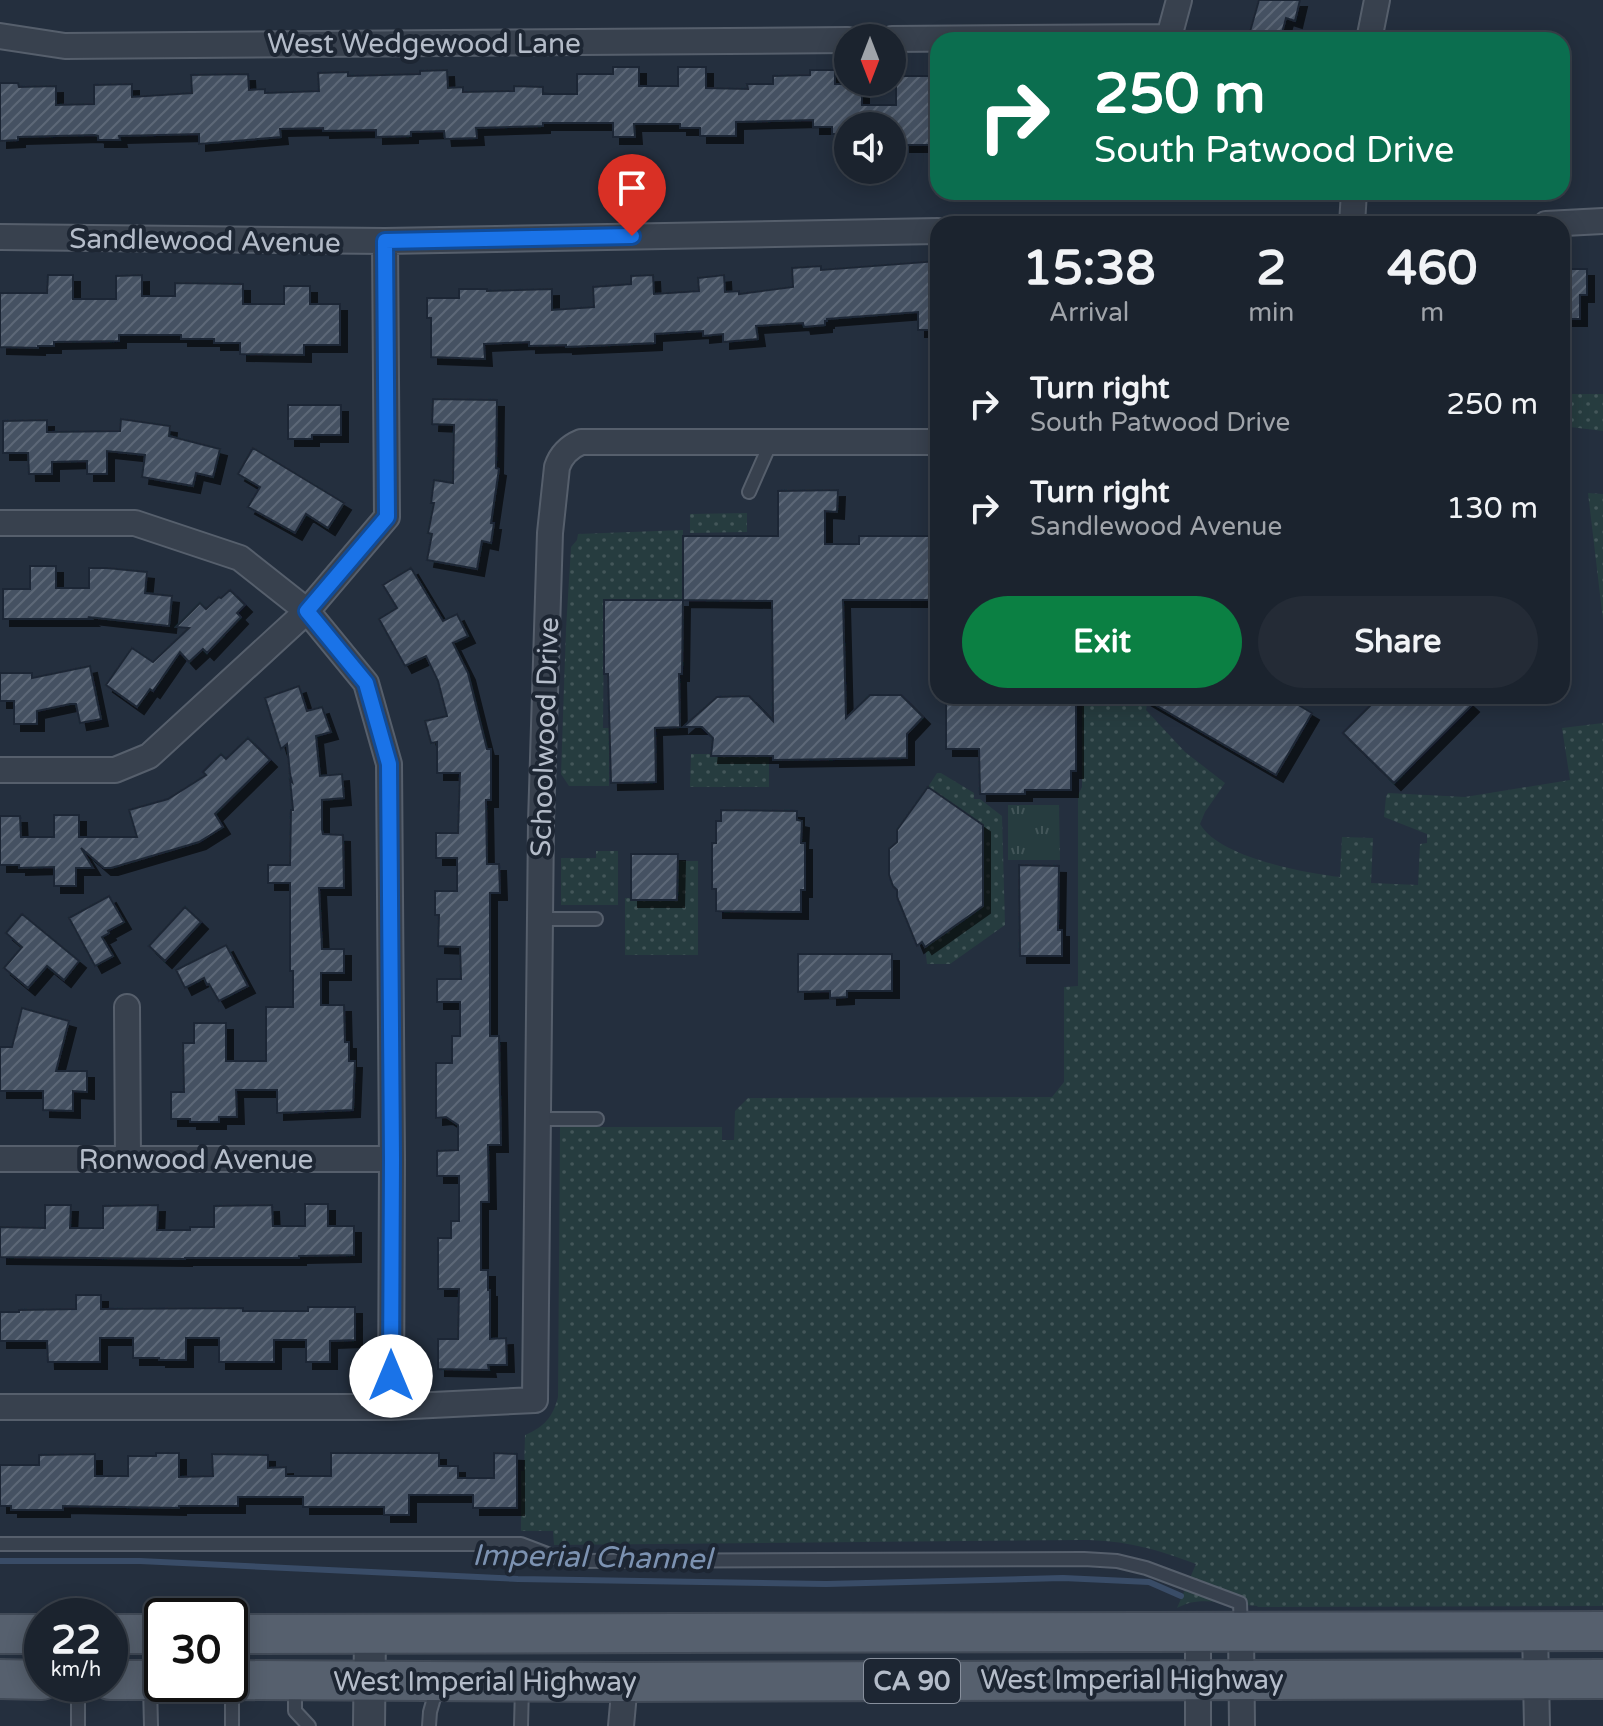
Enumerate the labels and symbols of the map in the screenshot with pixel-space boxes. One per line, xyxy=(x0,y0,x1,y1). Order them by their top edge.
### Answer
north arrow xyxy=(834,24,906,96)
street label: West Wedgewood Lane xyxy=(267,27,581,61)
pin xyxy=(598,154,666,236)
street label: Sandlewood Avenue xyxy=(69,222,341,260)
street label: Schoolwood Drive xyxy=(524,616,566,858)
street label: Ronwood Avenue xyxy=(79,1143,313,1177)
position arrow xyxy=(349,1334,433,1418)
water label: Imperial Channel xyxy=(472,1537,716,1578)
speed limit sign: 30 xyxy=(144,1598,248,1702)
road number: CA 90 xyxy=(864,1659,960,1703)
street label: West Imperial Highway xyxy=(980,1663,1284,1697)
street label: West Imperial Highway xyxy=(333,1665,637,1699)

